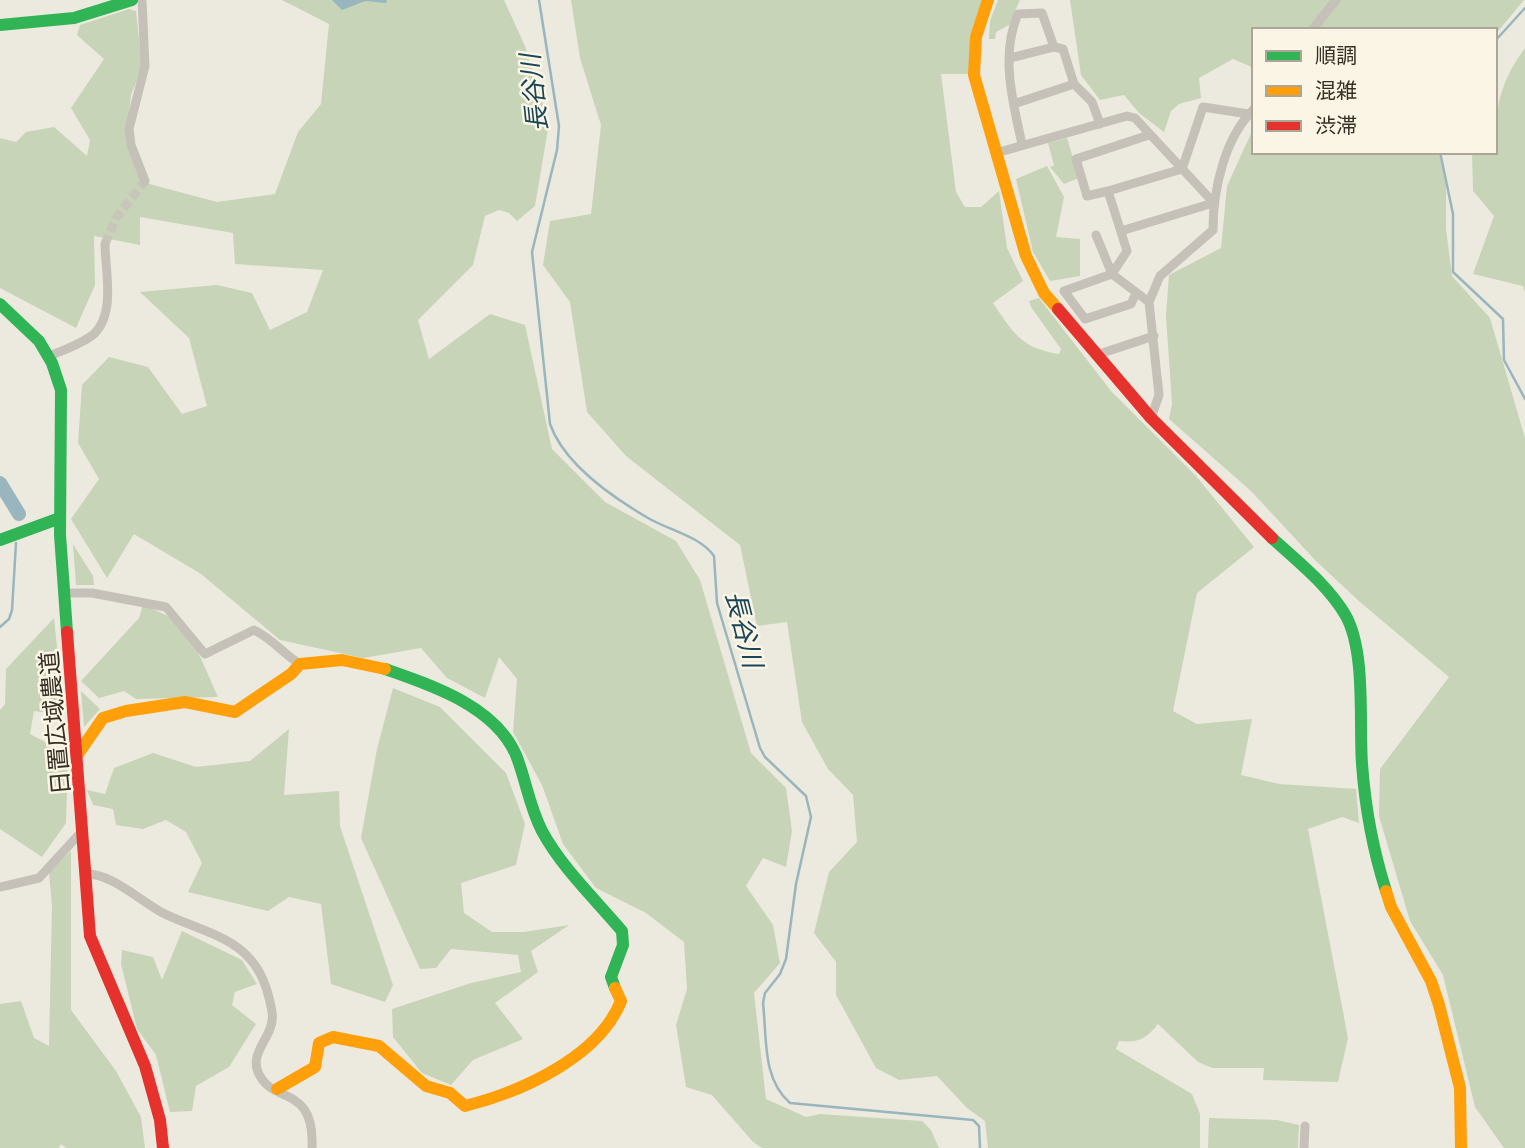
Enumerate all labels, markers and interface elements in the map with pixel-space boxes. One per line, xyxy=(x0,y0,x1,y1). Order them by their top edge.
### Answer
legend xyxy=(1252,28,1497,154)
text: 順調 xyxy=(1315,41,1357,69)
water label: 長谷川 xyxy=(511,49,555,134)
text: 混雑 xyxy=(1315,76,1357,104)
text: 渋滞 xyxy=(1315,111,1357,139)
water label: 長谷川 xyxy=(718,587,773,674)
street label: 日置広域農道 xyxy=(31,650,77,796)

